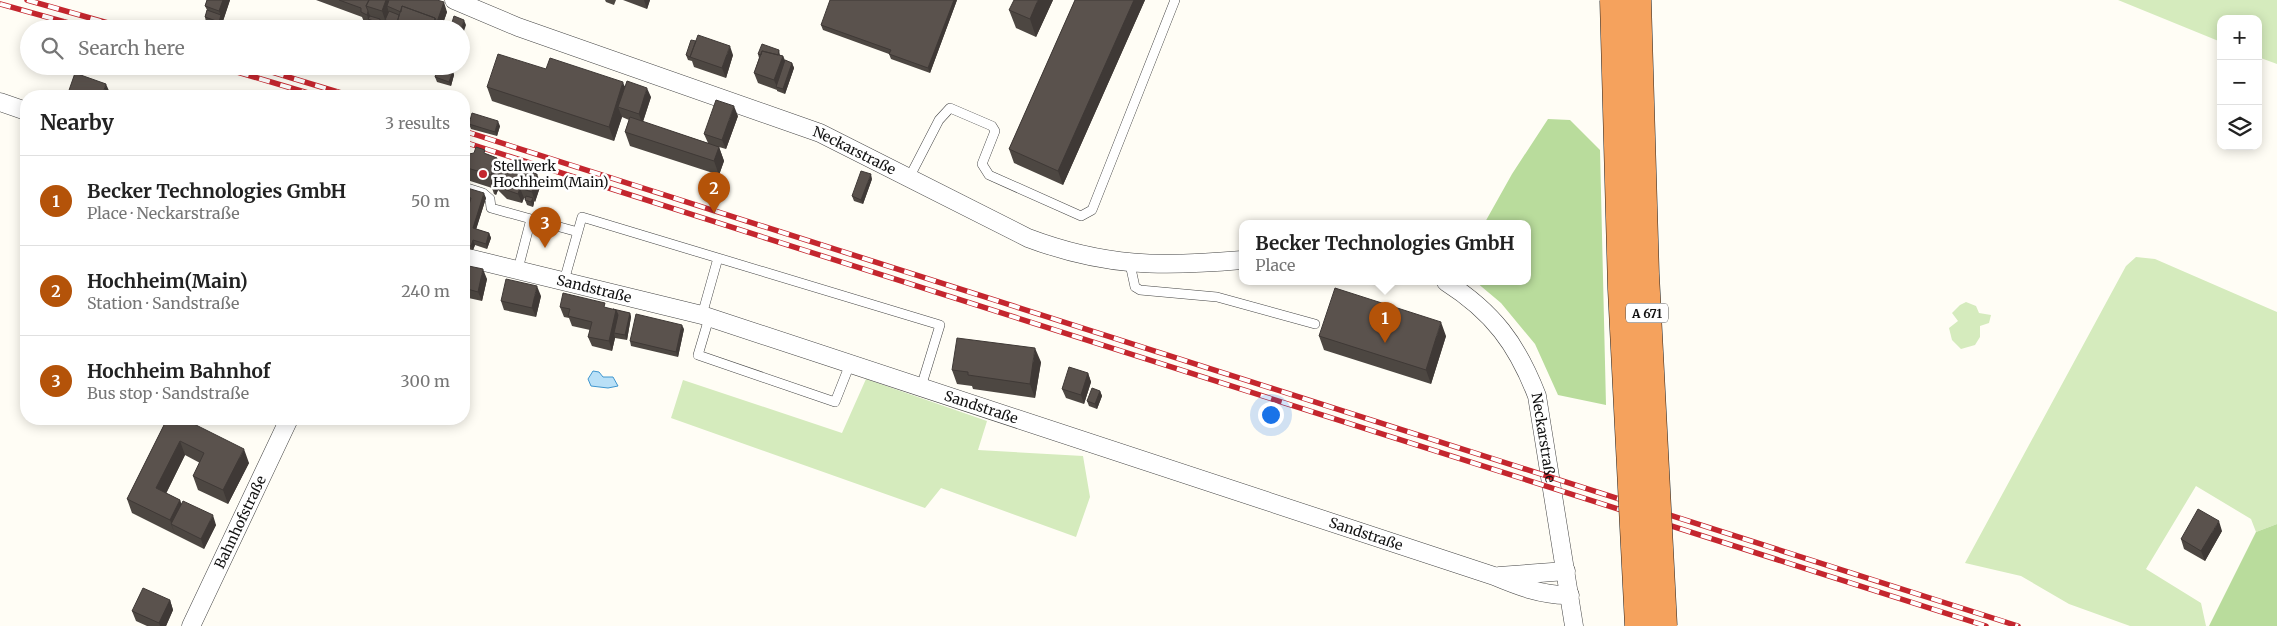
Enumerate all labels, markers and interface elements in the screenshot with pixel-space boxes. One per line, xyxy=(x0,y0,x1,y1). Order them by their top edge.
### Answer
map controls xyxy=(2217,15,2262,150)
button: + xyxy=(2217,15,2262,60)
search box xyxy=(20,20,470,75)
icon: search xyxy=(38,34,66,62)
text: Search here xyxy=(78,36,185,60)
button: − xyxy=(2217,60,2262,105)
button: layers xyxy=(2217,105,2262,150)
text: Nearby xyxy=(40,109,114,136)
text: 3 results xyxy=(385,113,450,133)
street label: Neckarstraße xyxy=(811,122,899,179)
place label: Stellwerk Hochheim(Main) xyxy=(493,157,609,191)
marker: Stellwerk Hochheim(Main) xyxy=(477,168,489,180)
pin: 2 xyxy=(698,172,730,213)
text: Becker Technologies GmbH xyxy=(87,179,346,203)
text: 1 xyxy=(52,191,60,211)
text: 50 m xyxy=(411,191,450,211)
text: Place · Neckarstraße xyxy=(87,203,240,223)
pin: 3 xyxy=(529,207,561,248)
popup xyxy=(1239,220,1531,285)
text: Becker Technologies GmbH xyxy=(1255,231,1515,255)
text: Place xyxy=(1255,255,1295,275)
text: Hochheim(Main) xyxy=(87,269,248,293)
street label: Sandstraße xyxy=(555,271,634,307)
text: 2 xyxy=(51,281,61,301)
text: 240 m xyxy=(401,281,450,301)
text: Station · Sandstraße xyxy=(87,293,239,313)
pin: 1 xyxy=(1369,302,1401,343)
road number: A 671 xyxy=(1626,304,1668,322)
text: Hochheim Bahnhof xyxy=(87,359,270,383)
text: 3 xyxy=(51,371,61,391)
text: 300 m xyxy=(401,371,450,391)
text: Bus stop · Sandstraße xyxy=(87,383,249,403)
street label: Sandstraße xyxy=(942,386,1020,428)
street label: Neckarstraße xyxy=(1528,392,1560,484)
your location xyxy=(1258,402,1284,428)
street label: Bahnhofstraße xyxy=(210,473,270,572)
street label: Sandstraße xyxy=(1327,513,1405,554)

